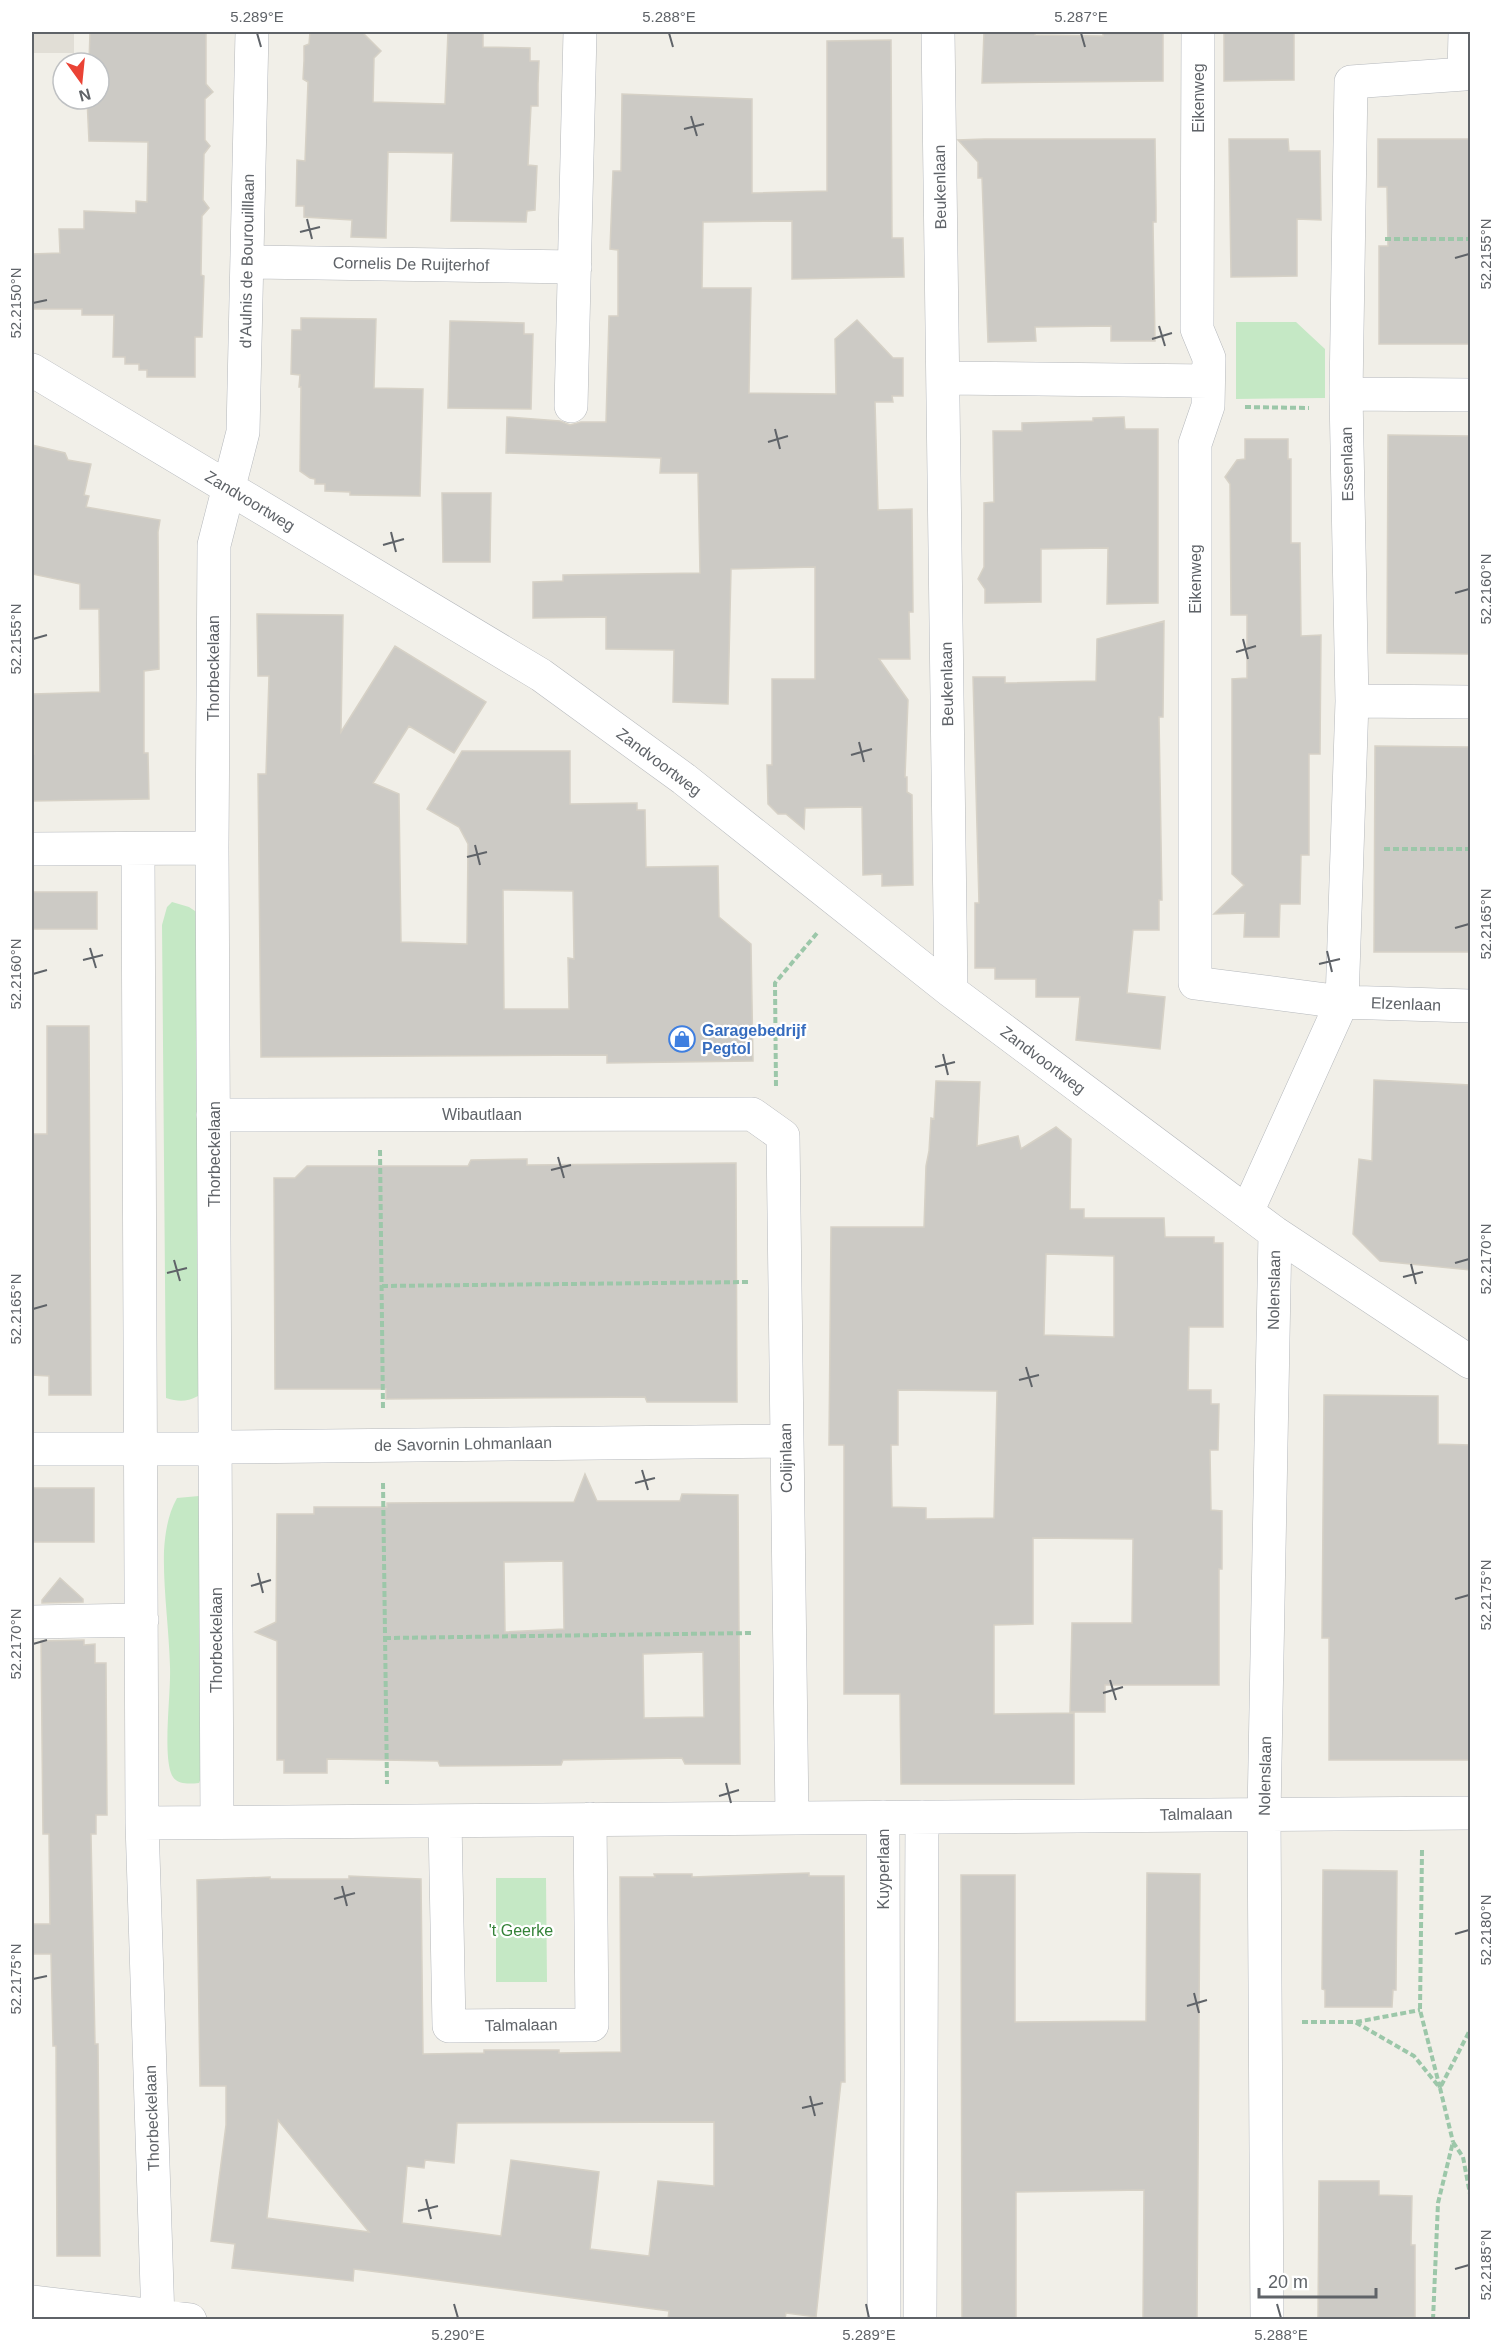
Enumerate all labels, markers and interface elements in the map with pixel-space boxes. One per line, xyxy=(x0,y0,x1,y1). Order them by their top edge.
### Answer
text: 5.289°E xyxy=(230,8,284,25)
text: 5.288°E xyxy=(642,8,696,25)
text: 5.287°E xyxy=(1054,8,1108,25)
north arrow xyxy=(51,51,111,111)
street label: Eikenweg xyxy=(1190,63,1207,133)
text: N xyxy=(77,85,93,105)
street label: Beukenlaan xyxy=(931,145,949,229)
street label: d'Aulnis de Bourouilllaan xyxy=(237,173,257,349)
text: 52.2155°N xyxy=(1477,218,1494,290)
street label: Cornelis De Ruijterhof xyxy=(333,254,490,274)
text: 52.2150°N xyxy=(7,267,24,339)
street label: Essenlaan xyxy=(1338,426,1356,502)
street label: Zandvoortweg xyxy=(202,468,298,534)
street label: Eikenweg xyxy=(1187,544,1204,614)
text: 52.2160°N xyxy=(1477,553,1494,625)
text: 52.2155°N xyxy=(7,603,24,675)
street label: Thorbeckelaan xyxy=(205,615,222,721)
street label: Beukenlaan xyxy=(938,642,956,726)
street label: Zandvoortweg xyxy=(613,725,705,799)
text: 52.2165°N xyxy=(1477,888,1494,960)
text: 52.2160°N xyxy=(7,938,24,1010)
street label: Elzenlaan xyxy=(1371,994,1441,1014)
place label: Garagebedrijf Pegtol xyxy=(702,1022,807,1057)
street label: Zandvoortweg xyxy=(997,1023,1089,1097)
shop icon: Garagebedrijf Pegtol xyxy=(667,1024,697,1054)
street label: Thorbeckelaan xyxy=(206,1101,223,1207)
street label: Wibautlaan xyxy=(442,1106,522,1123)
text: 52.2170°N xyxy=(1477,1223,1494,1295)
street label: Nolenslaan xyxy=(1265,1250,1283,1330)
text: 52.2165°N xyxy=(7,1273,24,1345)
street label: Colijnlaan xyxy=(777,1423,795,1493)
street label: de Savornin Lohmanlaan xyxy=(374,1434,552,1454)
text: 52.2175°N xyxy=(1477,1559,1494,1631)
street label: Thorbeckelaan xyxy=(208,1587,225,1693)
text: 52.2170°N xyxy=(7,1608,24,1680)
street label: Nolenslaan xyxy=(1256,1736,1274,1816)
street label: Talmalaan xyxy=(1159,1805,1233,1823)
street label: Kuyperlaan xyxy=(875,1829,892,1909)
text: 52.2180°N xyxy=(1477,1894,1494,1966)
park label: 't Geerke xyxy=(489,1922,553,1939)
text: 52.2175°N xyxy=(7,1943,24,2015)
street label: Talmalaan xyxy=(484,2016,558,2034)
street label: Thorbeckelaan xyxy=(142,2065,162,2171)
text: 52.2185°N xyxy=(1477,2229,1494,2301)
scale bar xyxy=(1259,2261,1376,2299)
text: 20 m xyxy=(1268,2272,1308,2292)
text: 5.290°E xyxy=(431,2326,485,2343)
text: 5.289°E xyxy=(842,2326,896,2343)
text: 5.288°E xyxy=(1254,2326,1308,2343)

